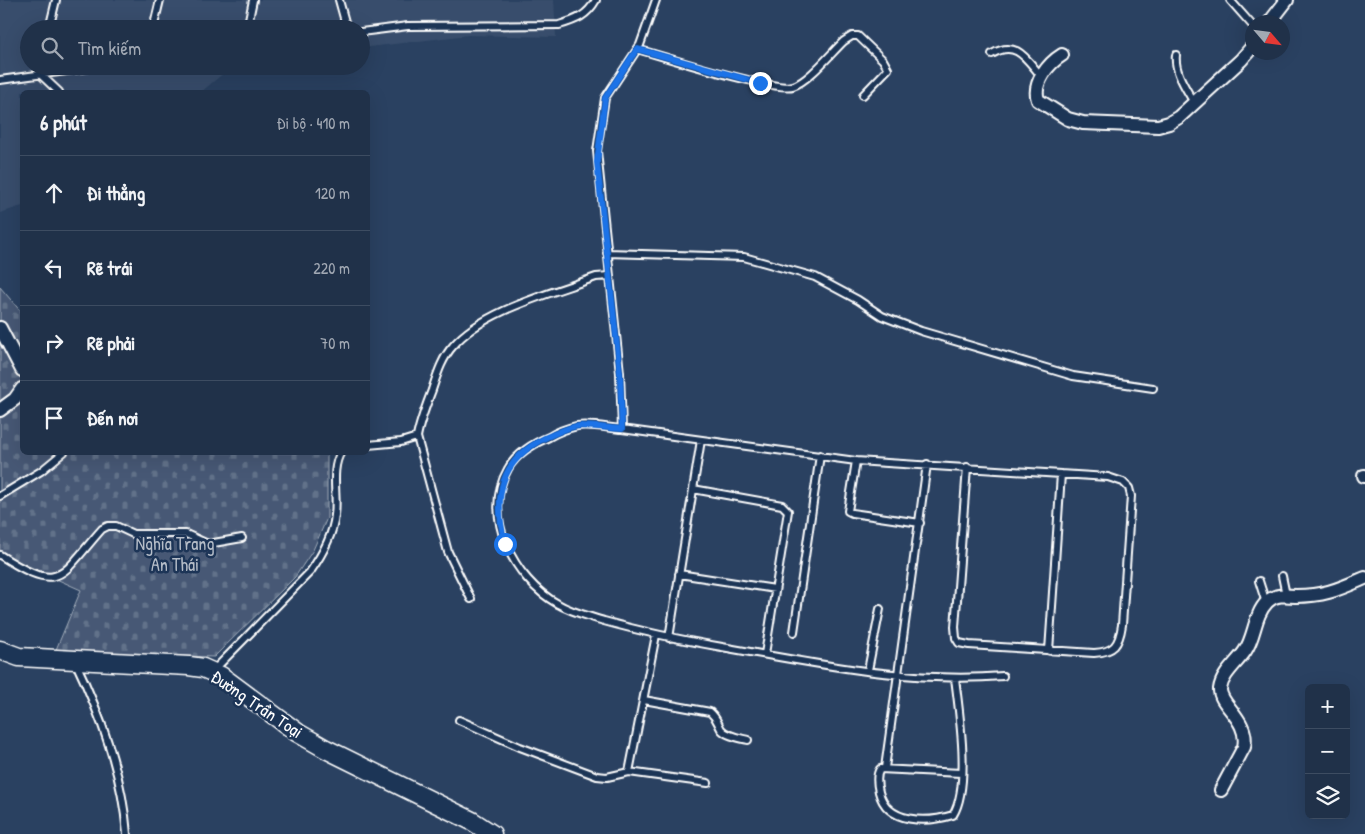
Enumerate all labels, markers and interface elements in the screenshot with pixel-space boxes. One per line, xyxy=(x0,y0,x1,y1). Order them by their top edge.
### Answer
north arrow xyxy=(1245,15,1290,60)
search box xyxy=(20,20,370,75)
icon: search xyxy=(38,34,66,62)
text: Tìm kiếm xyxy=(78,35,141,61)
route end xyxy=(749,72,772,95)
text: 6 phút xyxy=(40,108,87,137)
text: Đi bộ · 410 m xyxy=(277,112,350,134)
icon: ahead xyxy=(40,179,68,207)
text: Đi thẳng xyxy=(87,180,145,206)
text: 120 m xyxy=(315,182,350,204)
icon: left xyxy=(40,254,68,282)
text: Rẽ trái xyxy=(87,255,133,281)
text: 220 m xyxy=(313,257,350,279)
icon: right xyxy=(40,329,68,357)
text: Rẽ phải xyxy=(87,330,135,356)
text: 70 m xyxy=(320,332,350,354)
icon: arrive xyxy=(40,404,68,432)
text: Đến nơi xyxy=(87,405,138,431)
park label: Nghĩa Trang An Thái xyxy=(136,531,214,577)
route start xyxy=(494,533,517,556)
street label: Đường Trần Toại xyxy=(206,664,308,744)
map controls xyxy=(1305,684,1350,819)
button: + xyxy=(1305,684,1350,729)
button: − xyxy=(1305,729,1350,774)
button: layers xyxy=(1305,774,1350,819)

